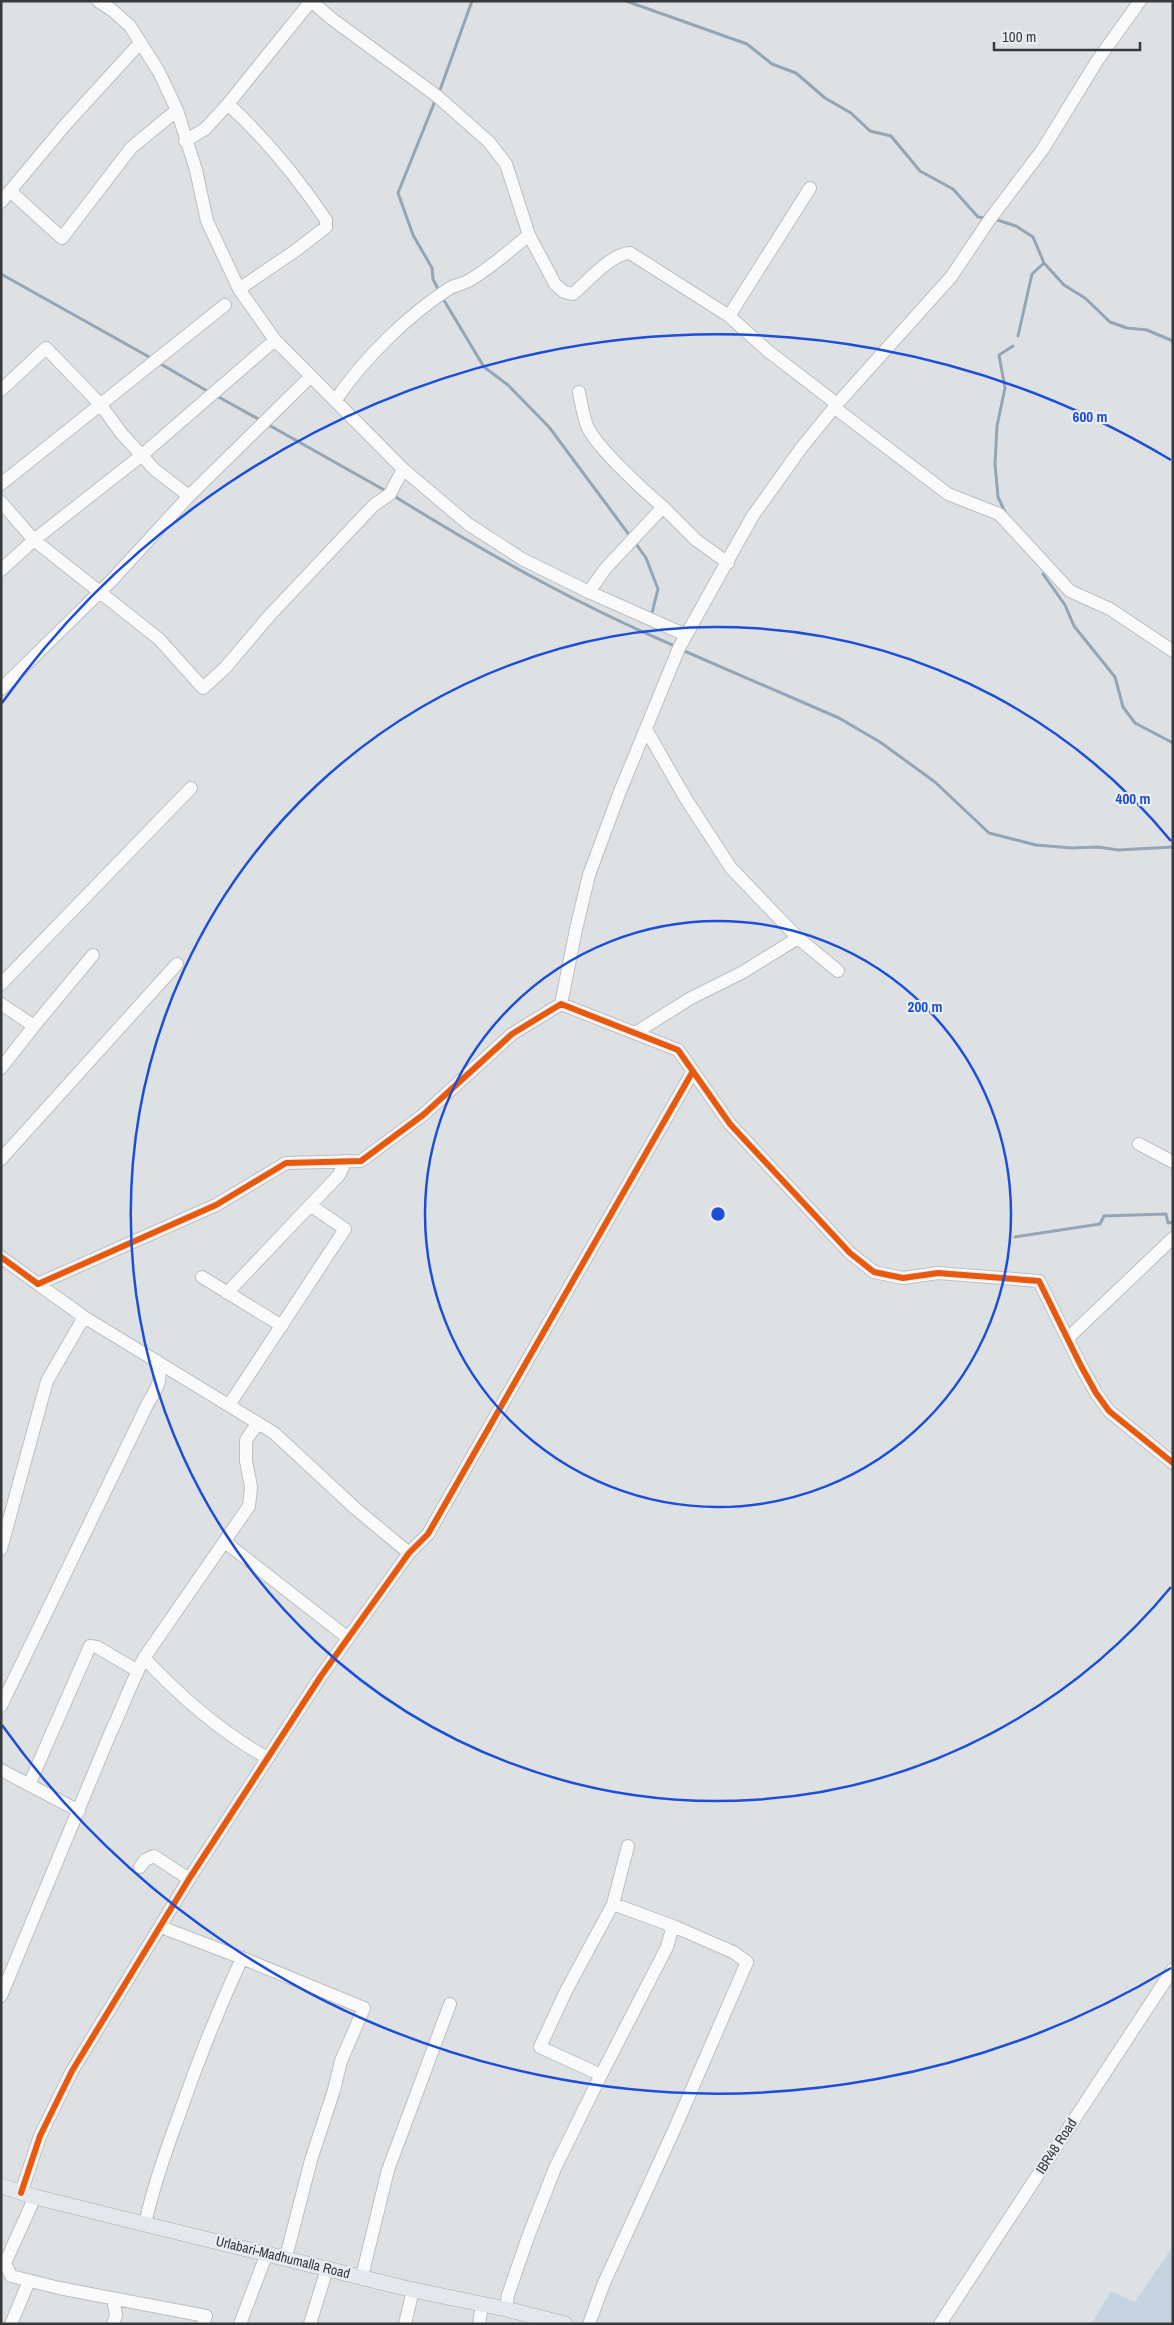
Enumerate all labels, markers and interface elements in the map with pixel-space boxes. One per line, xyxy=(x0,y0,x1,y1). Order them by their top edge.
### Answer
scale bar xyxy=(994,20,1140,52)
text: 100 m xyxy=(1002,26,1036,47)
text: 600 m xyxy=(1073,406,1107,427)
text: 400 m xyxy=(1116,788,1150,809)
text: 200 m xyxy=(908,996,942,1017)
centre of rings xyxy=(709,1205,727,1223)
street label: IBR48 Road xyxy=(1031,2115,1081,2177)
street label: Urlabari-Madhumalla Road xyxy=(214,2232,352,2282)

